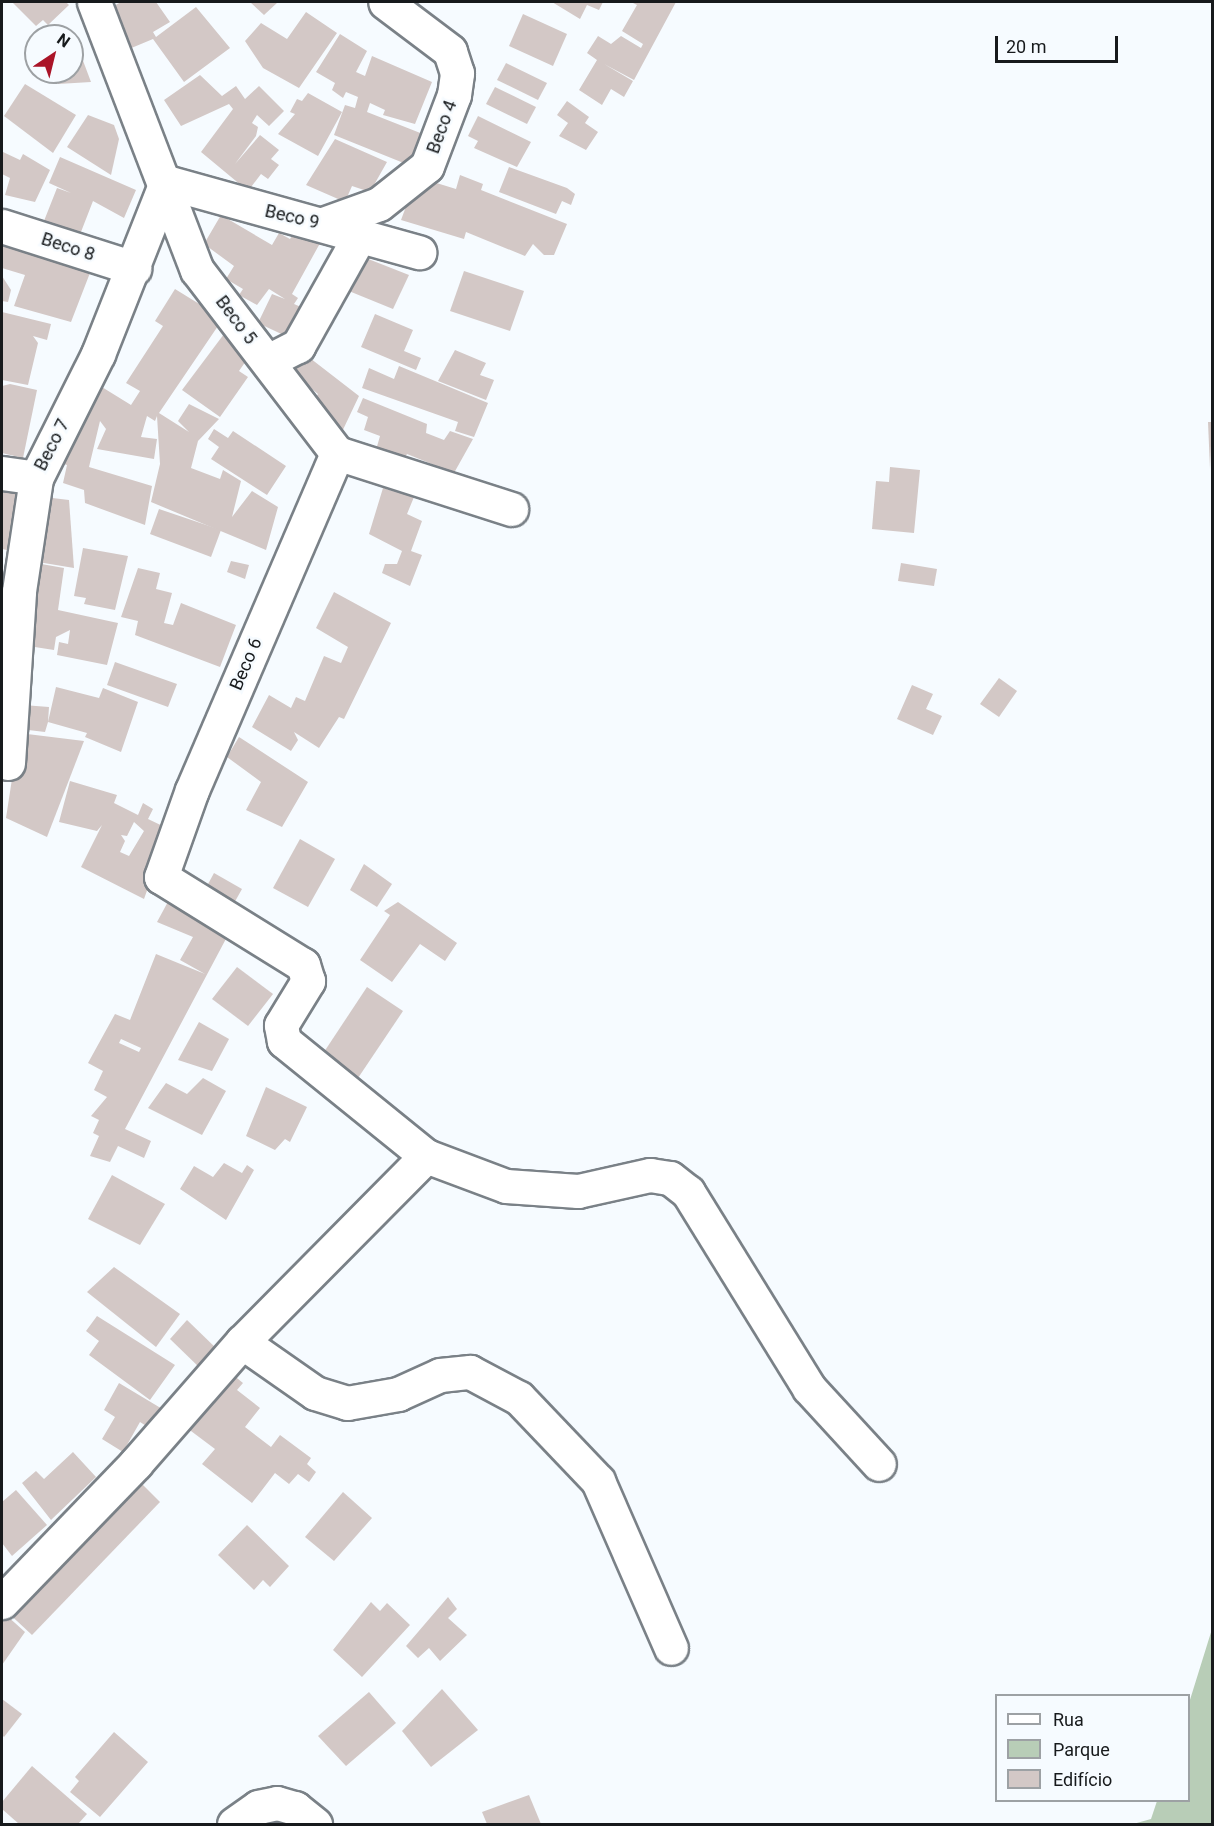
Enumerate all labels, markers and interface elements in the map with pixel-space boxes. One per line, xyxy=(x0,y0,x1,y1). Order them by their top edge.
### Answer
north arrow xyxy=(24,24,84,84)
scale bar xyxy=(998,24,1121,62)
text: N xyxy=(53,29,74,52)
text: 20 m xyxy=(1006,36,1046,57)
street label: Beco 4 xyxy=(422,97,462,157)
street label: Beco 9 xyxy=(263,200,321,234)
street label: Beco 8 xyxy=(38,228,98,266)
street label: Beco 5 xyxy=(211,292,261,348)
street label: Beco 7 xyxy=(30,416,74,474)
street label: Beco 6 xyxy=(225,634,267,694)
legend xyxy=(995,1694,1190,1802)
text: Rua xyxy=(1053,1709,1084,1730)
text: Parque xyxy=(1053,1739,1110,1760)
text: Edifício xyxy=(1053,1769,1112,1790)

